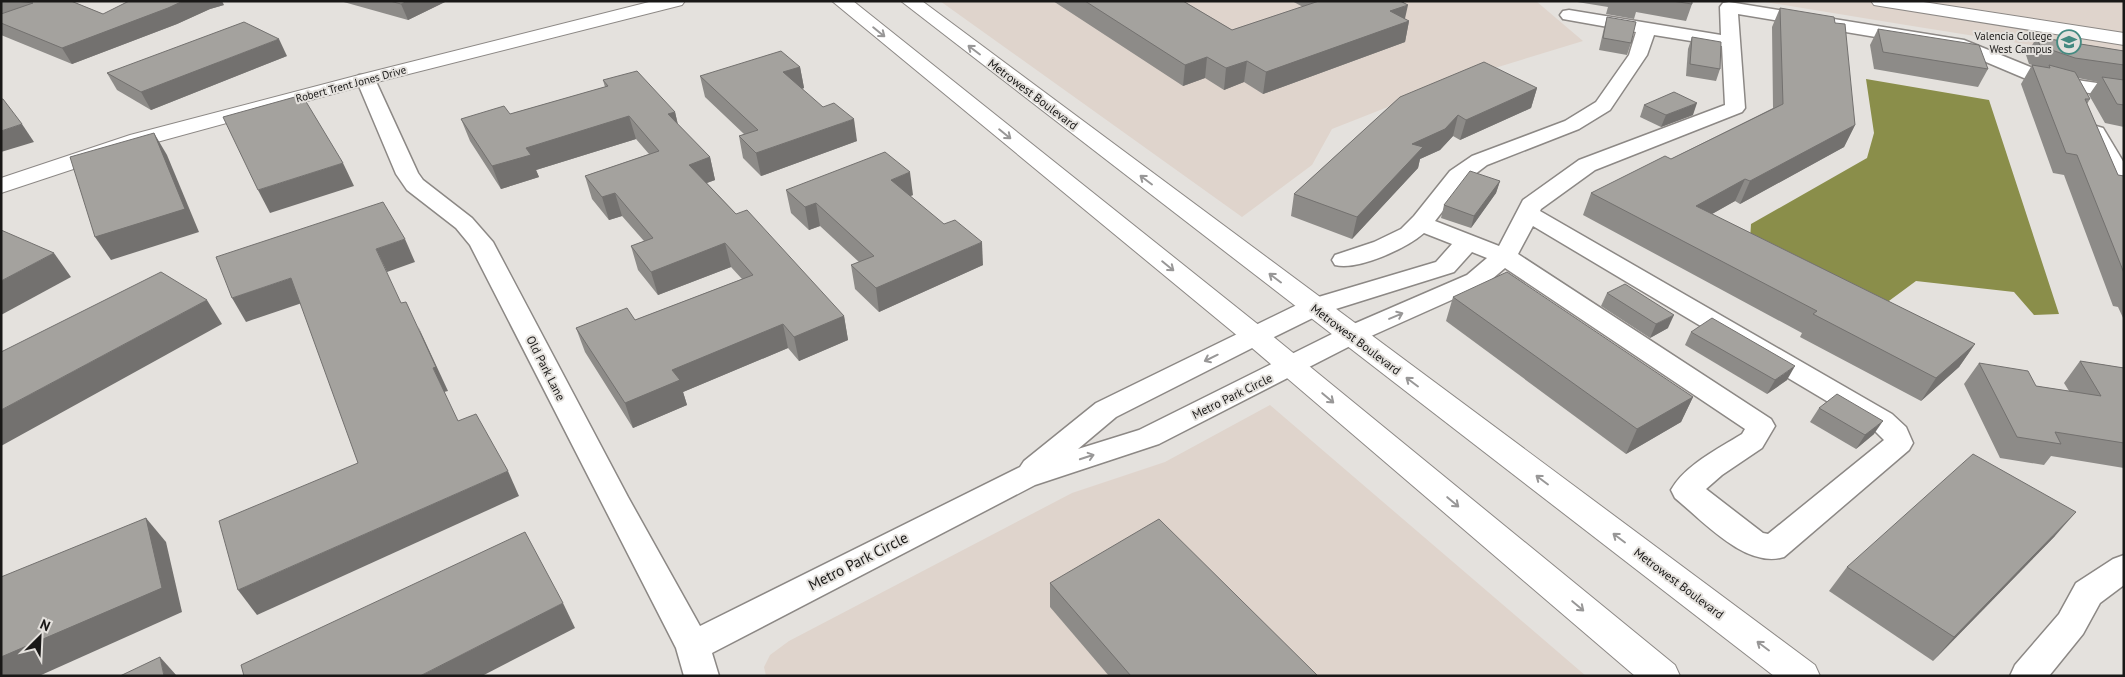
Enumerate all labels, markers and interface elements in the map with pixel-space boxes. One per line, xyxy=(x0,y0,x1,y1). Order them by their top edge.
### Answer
one-way arrow xyxy=(872,26,885,37)
place label: Valencia College West Campus xyxy=(1974,29,2052,56)
school or university icon: Valencia College West Campus xyxy=(2056,29,2082,55)
one-way arrow xyxy=(967,45,981,55)
street label: Metrowest Boulevard xyxy=(985,55,1081,133)
street label: Robert Trent Jones Drive xyxy=(294,62,408,105)
one-way arrow xyxy=(998,129,1011,140)
one-way arrow xyxy=(1140,174,1153,185)
one-way arrow xyxy=(1161,261,1174,272)
one-way arrow xyxy=(1268,273,1282,283)
street label: Metrowest Boulevard xyxy=(1308,300,1404,378)
one-way arrow xyxy=(1388,311,1403,320)
street label: Old Park Lane xyxy=(523,333,569,403)
one-way arrow xyxy=(1204,354,1219,363)
street label: Metro Park Circle xyxy=(1189,370,1275,422)
one-way arrow xyxy=(1405,377,1419,387)
one-way arrow xyxy=(1321,392,1334,403)
one-way arrow xyxy=(1079,452,1094,461)
one-way arrow xyxy=(1536,474,1549,485)
one-way arrow xyxy=(1446,496,1459,507)
street label: Metro Park Circle xyxy=(805,528,911,594)
one-way arrow xyxy=(1612,533,1626,543)
street label: Metrowest Boulevard xyxy=(1631,544,1727,622)
one-way arrow xyxy=(1571,600,1584,611)
north arrow xyxy=(15,612,65,662)
text: N xyxy=(37,615,53,635)
one-way arrow xyxy=(1757,641,1770,652)

